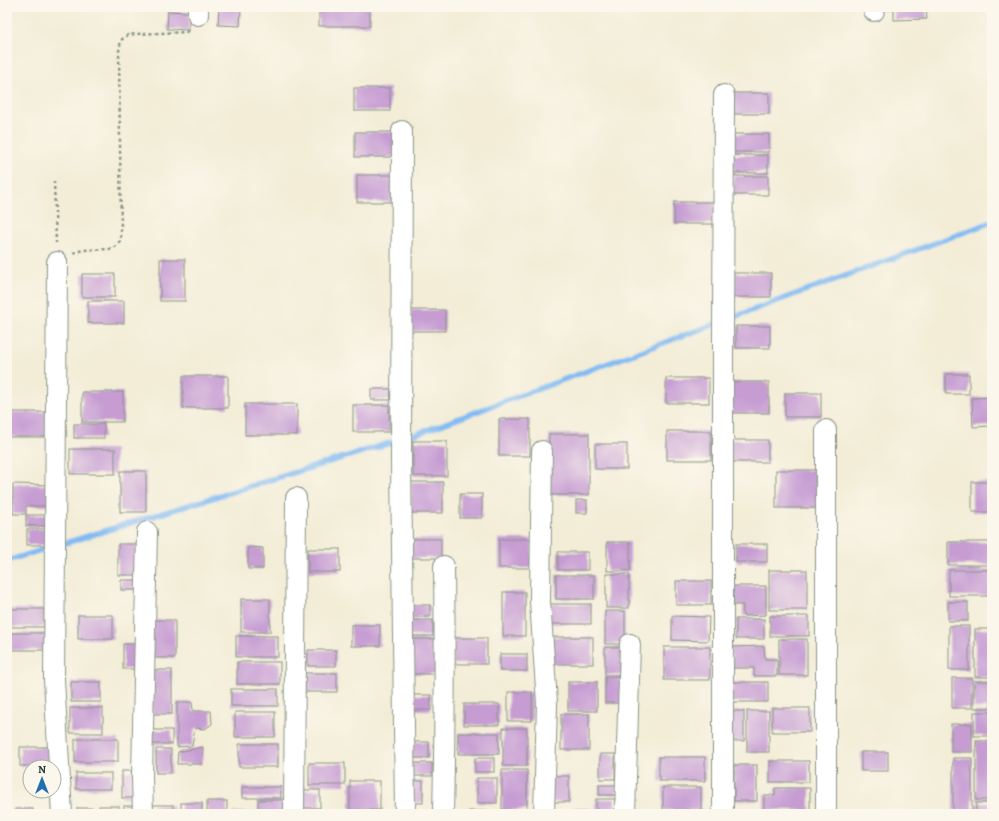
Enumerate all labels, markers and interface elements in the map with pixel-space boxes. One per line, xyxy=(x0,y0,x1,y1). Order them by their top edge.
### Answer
north arrow xyxy=(22,759,62,799)
text: N xyxy=(38,762,46,777)

